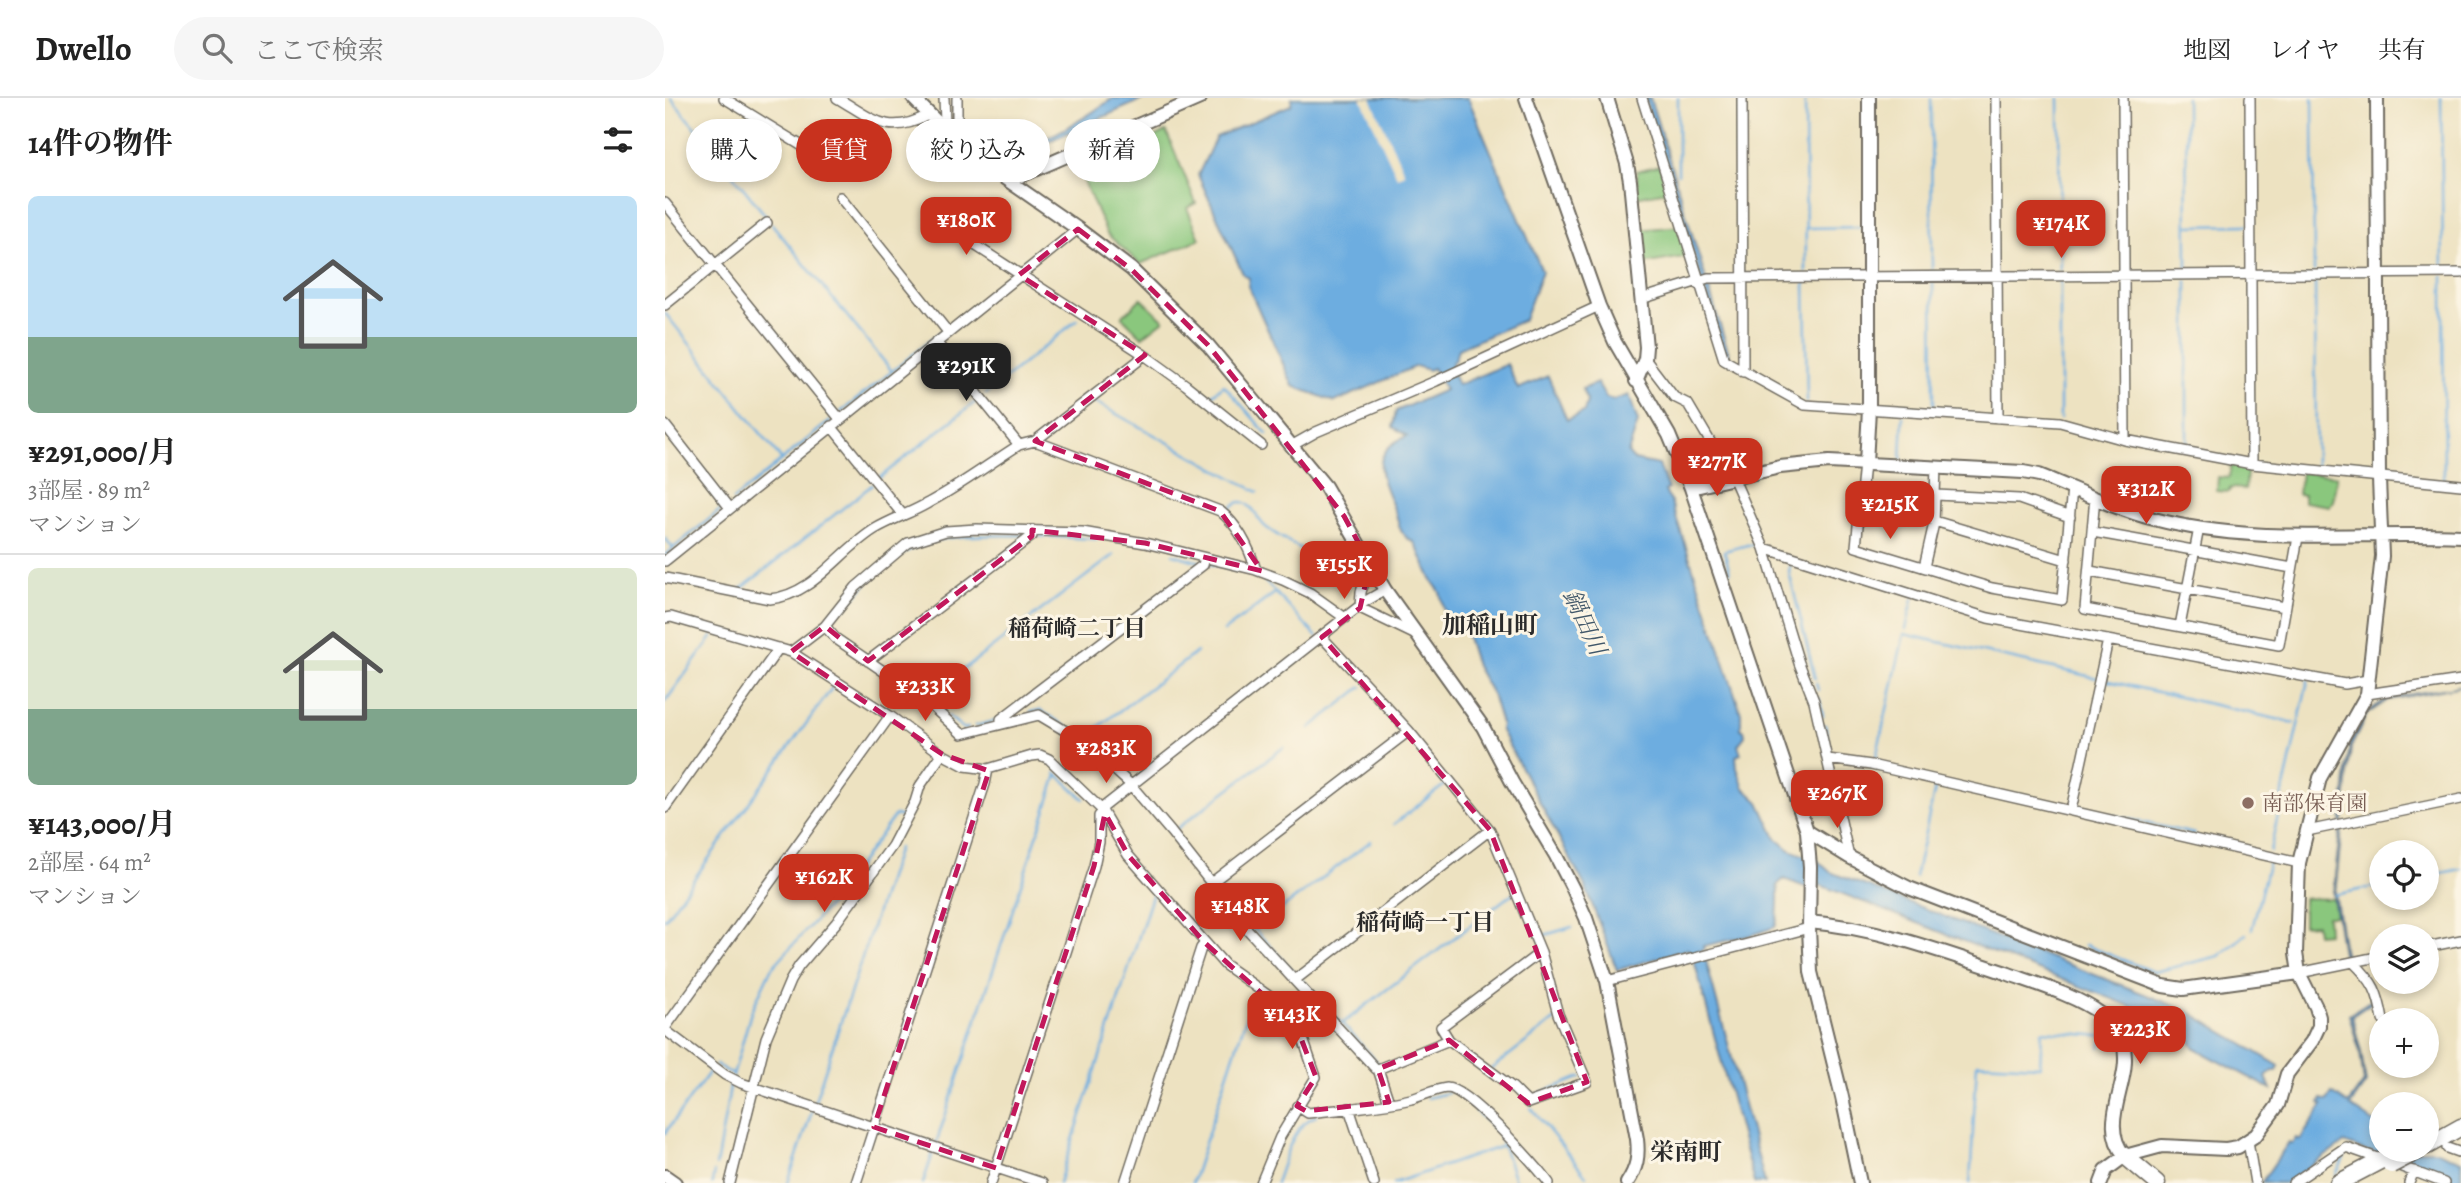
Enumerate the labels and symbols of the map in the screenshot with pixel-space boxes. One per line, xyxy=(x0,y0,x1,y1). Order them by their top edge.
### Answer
pin: ¥180K xyxy=(917,198,1015,257)
pin: ¥174K xyxy=(2012,200,2110,260)
pin: ¥291K xyxy=(917,344,1015,403)
pin: ¥277K xyxy=(1668,438,1766,498)
pin: ¥312K xyxy=(2097,466,2195,526)
pin: ¥215K xyxy=(1841,482,1939,541)
pin: ¥155K xyxy=(1295,542,1393,601)
water label: 鍋田川 xyxy=(1556,584,1614,663)
district label: 加稲山町 xyxy=(1442,609,1538,641)
district label: 稲荷崎二丁目 xyxy=(1008,613,1146,644)
pin: ¥233K xyxy=(876,664,974,723)
pin: ¥283K xyxy=(1057,726,1155,785)
pin: ¥267K xyxy=(1788,770,1886,830)
place label: 南部保育園 xyxy=(2262,789,2367,817)
marker: 南部保育園 xyxy=(2240,795,2256,811)
pin: ¥162K xyxy=(775,854,873,914)
pin: ¥148K xyxy=(1191,884,1289,943)
district label: 稲荷崎一丁目 xyxy=(1356,907,1494,938)
pin: ¥143K xyxy=(1243,992,1341,1051)
pin: ¥223K xyxy=(2091,1006,2189,1066)
district label: 栄南町 xyxy=(1650,1136,1722,1168)

